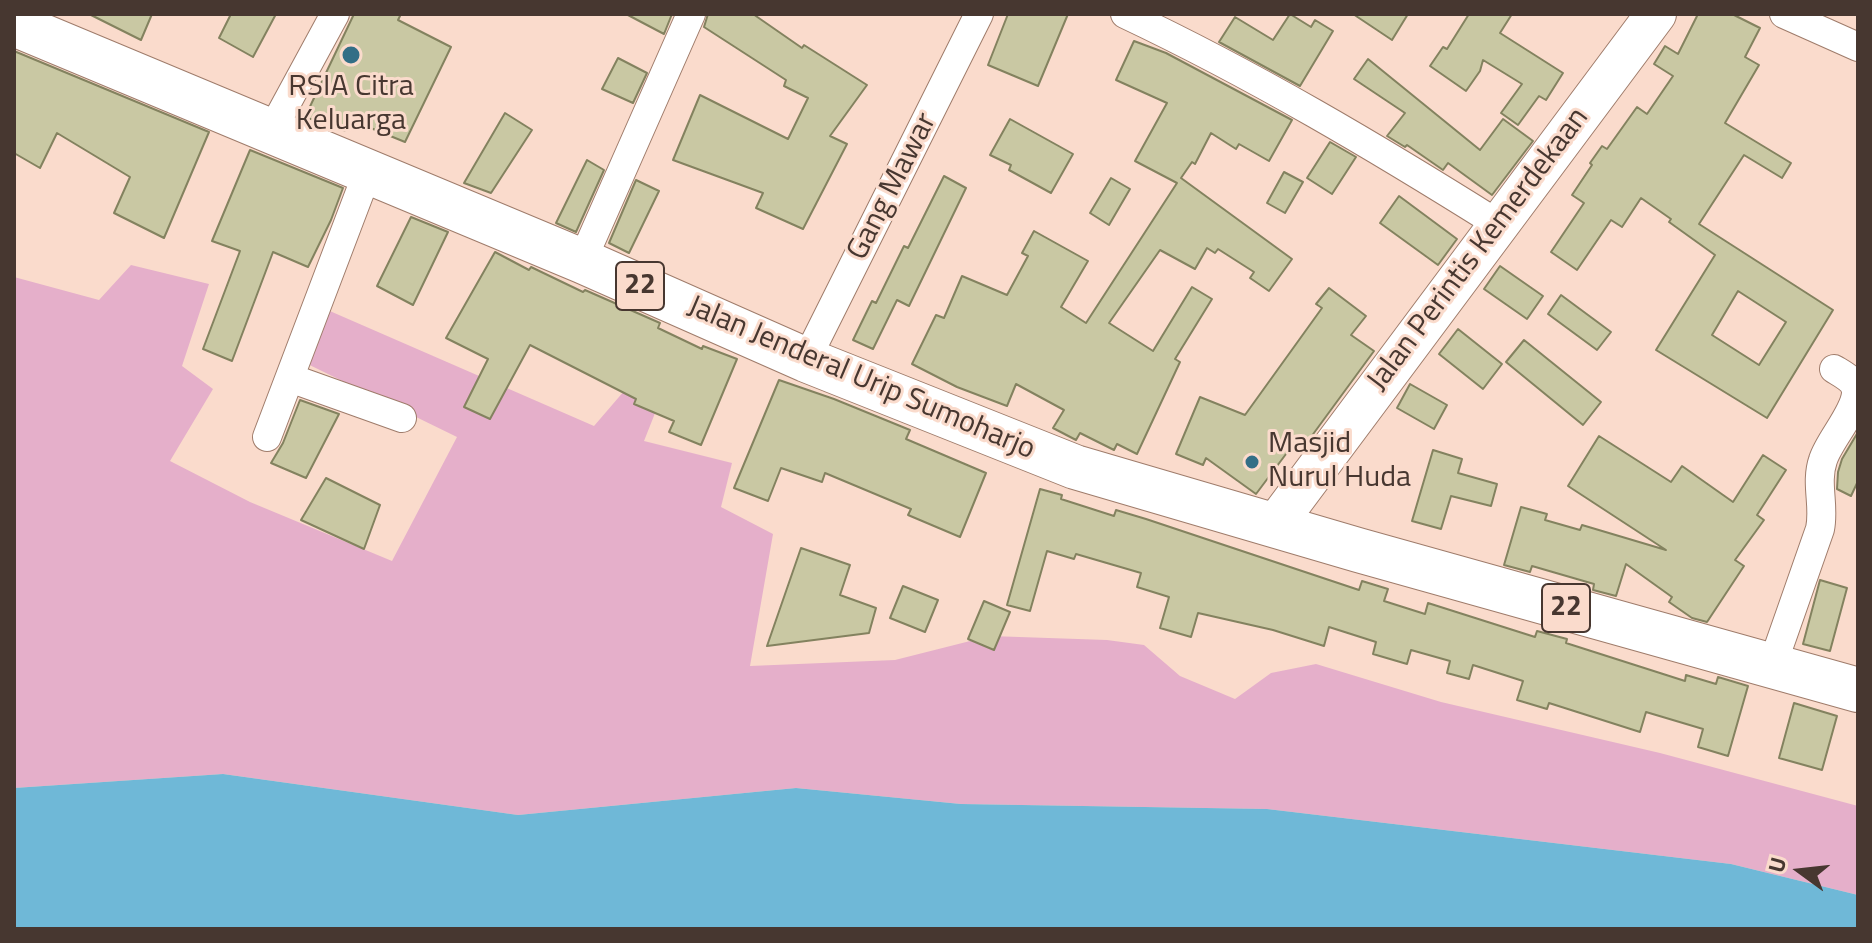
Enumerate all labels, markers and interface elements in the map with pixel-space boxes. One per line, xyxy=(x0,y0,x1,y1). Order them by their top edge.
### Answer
marker: RSIA Citra Keluarga xyxy=(340,44,362,66)
place label: RSIA Citra Keluarga xyxy=(288,70,414,140)
street label: Jalan Perintis Kemerdekaan xyxy=(1361,101,1597,399)
street label: Gang Mawar xyxy=(841,108,945,266)
road number: 22 xyxy=(616,262,664,310)
street label: Jalan Jenderal Urip Sumoharjo xyxy=(682,289,1040,469)
place label: Masjid Nurul Huda xyxy=(1268,427,1411,498)
marker: Masjid Nurul Huda xyxy=(1243,453,1261,471)
road number: 22 xyxy=(1542,584,1590,632)
north arrow xyxy=(1760,831,1840,911)
text: U xyxy=(1759,853,1795,876)

